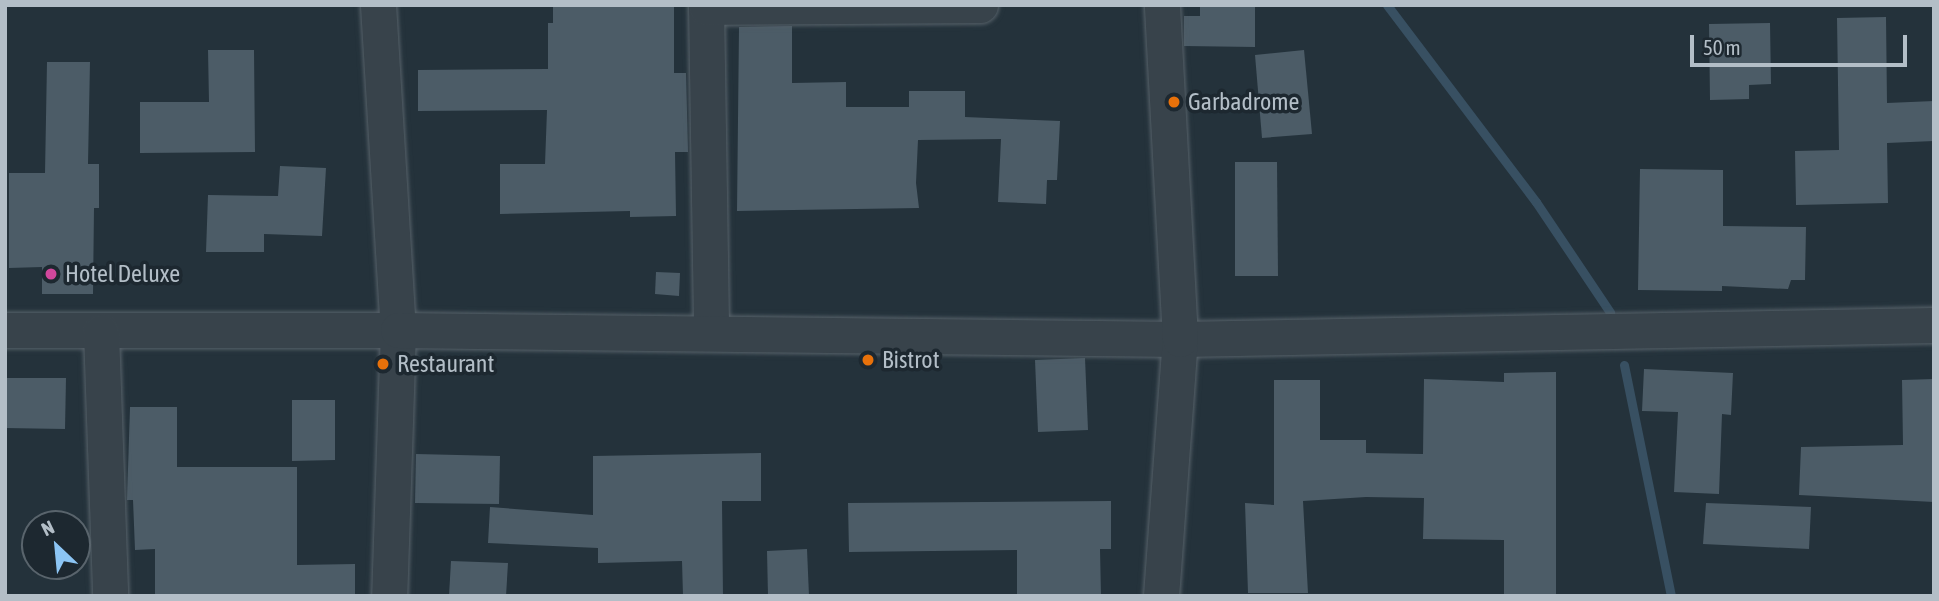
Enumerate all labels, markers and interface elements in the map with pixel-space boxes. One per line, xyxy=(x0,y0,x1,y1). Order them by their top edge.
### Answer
scale bar xyxy=(1694,21,1911,65)
text: 50 m xyxy=(1703,35,1741,59)
place label: Garbadrome xyxy=(1188,88,1299,116)
marker: Garbadrome xyxy=(1166,94,1182,110)
place label: Hotel Deluxe xyxy=(65,260,180,288)
marker: Hotel Deluxe xyxy=(43,266,59,282)
place label: Bistrot xyxy=(882,346,940,374)
place label: Restaurant xyxy=(397,350,494,378)
marker: Bistrot xyxy=(860,352,876,368)
marker: Restaurant xyxy=(375,356,391,372)
north arrow xyxy=(21,510,91,580)
text: N xyxy=(38,516,58,540)

